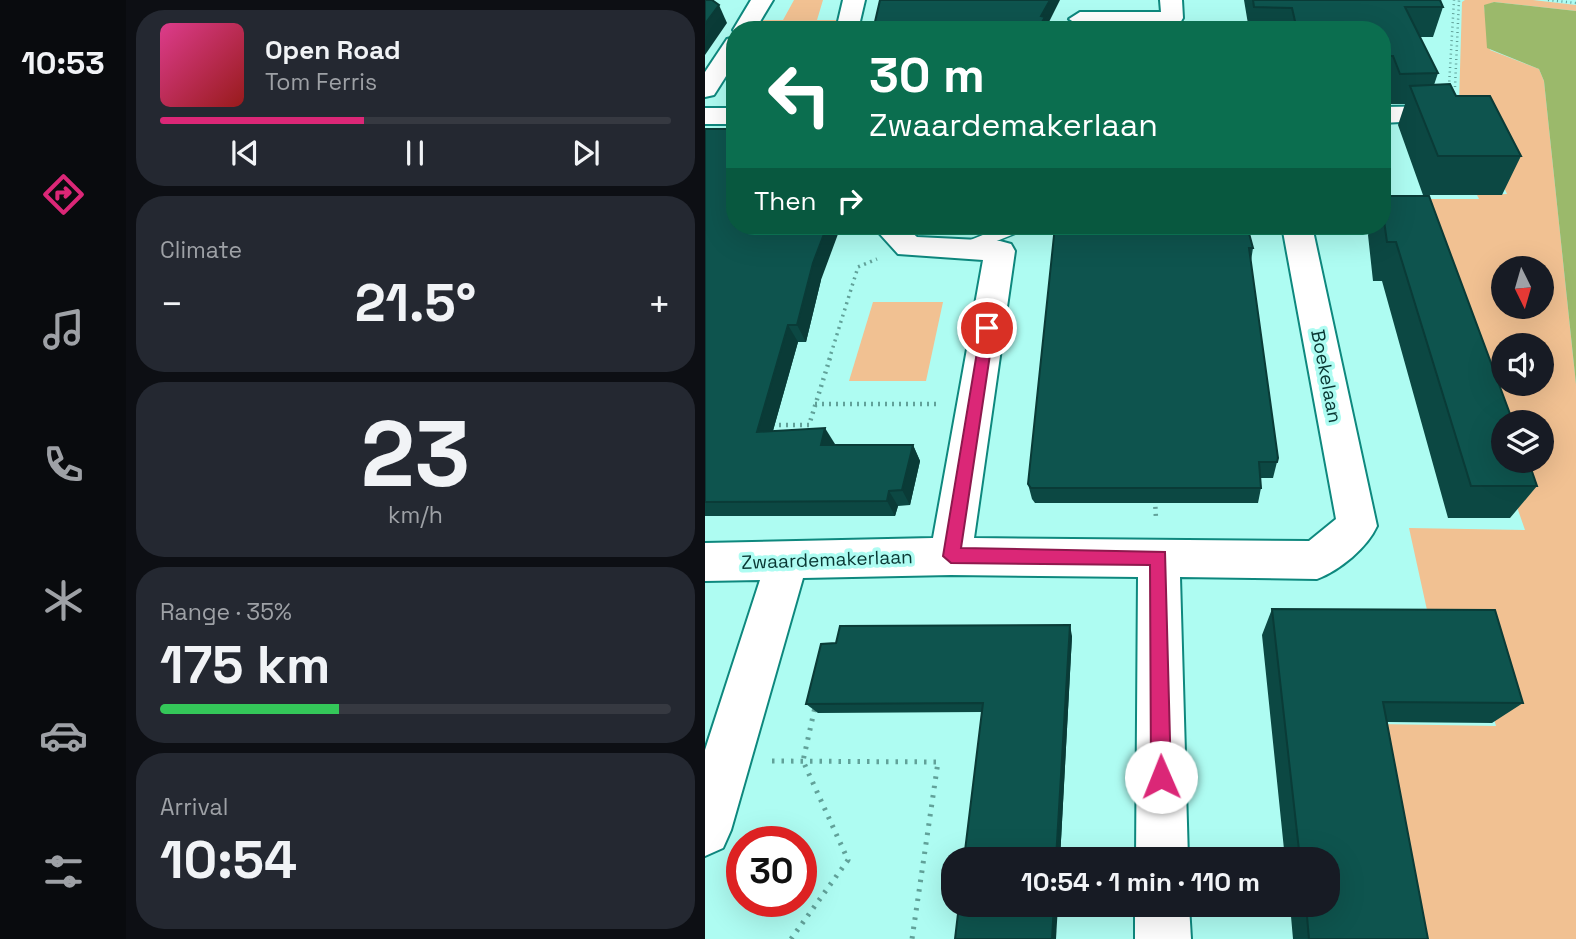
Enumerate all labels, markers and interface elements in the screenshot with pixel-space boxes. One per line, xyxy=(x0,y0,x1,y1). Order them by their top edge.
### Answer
text: Open Road xyxy=(265,33,401,67)
text: 10:53 xyxy=(21,43,105,83)
text: 30 m xyxy=(869,44,985,106)
icon: left xyxy=(754,49,845,140)
text: Tom Ferris xyxy=(265,67,377,97)
text: Zwaardemakerlaan xyxy=(869,105,1158,145)
icon: previous xyxy=(226,134,264,172)
icon: pause xyxy=(396,134,434,172)
icon: next xyxy=(567,134,605,172)
icon: directions xyxy=(39,170,88,219)
icon: right xyxy=(831,182,869,220)
text: Then xyxy=(754,184,817,218)
text: Climate xyxy=(160,235,242,265)
north arrow xyxy=(1491,256,1554,318)
map controls xyxy=(1491,256,1554,473)
text: 21.5° xyxy=(355,270,476,336)
text: − xyxy=(160,280,184,328)
text: + xyxy=(647,280,671,328)
pin xyxy=(957,298,1017,358)
icon: music xyxy=(39,305,88,354)
icon: arrive xyxy=(968,309,1006,347)
street label: Boekelaan xyxy=(1305,327,1348,425)
button: sound xyxy=(1491,333,1554,396)
text: 23 xyxy=(361,396,470,513)
button: layers xyxy=(1491,410,1554,473)
icon: phone xyxy=(39,440,88,489)
text: km/h xyxy=(388,500,443,530)
street label: Zwaardemakerlaan xyxy=(741,544,913,575)
icon: climate xyxy=(39,576,88,625)
text: Range · 35% xyxy=(160,597,292,627)
text: 175 km xyxy=(160,632,330,698)
icon: car xyxy=(39,711,88,760)
position arrow xyxy=(1124,740,1198,814)
text: Arrival xyxy=(160,792,228,822)
speed limit sign: 30 xyxy=(726,826,817,917)
text: 10:54 xyxy=(160,827,297,893)
icon: filters xyxy=(39,847,88,896)
text: 10:54 · 1 min · 110 m xyxy=(1021,865,1260,899)

